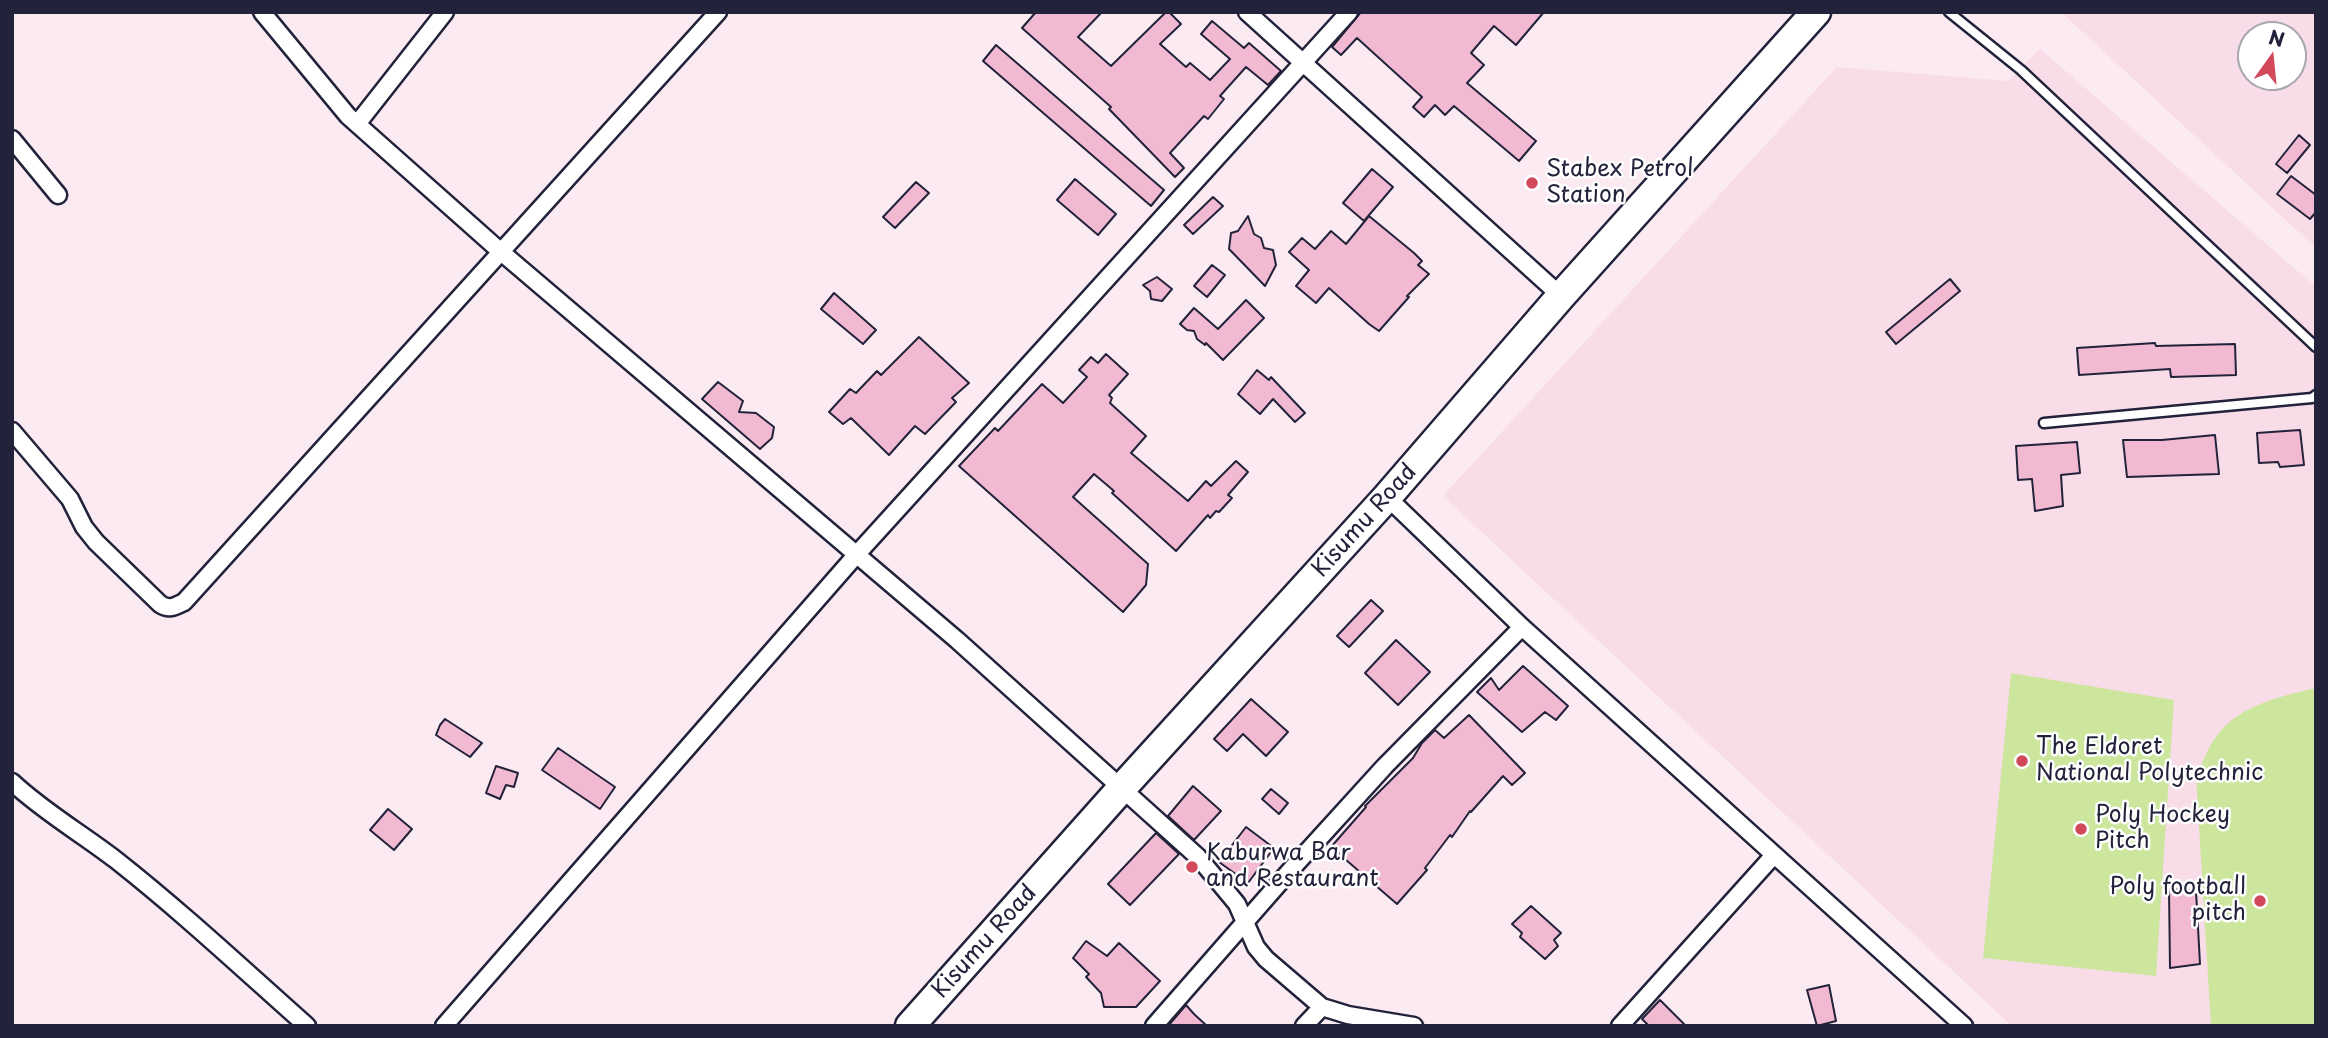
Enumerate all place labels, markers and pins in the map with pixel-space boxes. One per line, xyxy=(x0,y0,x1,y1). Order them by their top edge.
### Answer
place label: Stabex Petrol Station xyxy=(1546,156,1694,210)
marker: Stabex Petrol Station xyxy=(1524,175,1540,191)
place label: The Eldoret National Polytechnic xyxy=(2036,734,2263,788)
marker: The Eldoret National Polytechnic xyxy=(2014,753,2030,769)
place label: Poly Hockey Pitch xyxy=(2095,802,2230,856)
marker: Poly Hockey Pitch xyxy=(2073,821,2089,837)
place label: Kaburwa Bar and Restaurant xyxy=(1206,840,1379,894)
marker: Kaburwa Bar and Restaurant xyxy=(1184,859,1200,875)
place label: Poly football pitch xyxy=(2109,874,2246,928)
marker: Poly football pitch xyxy=(2252,893,2268,909)

